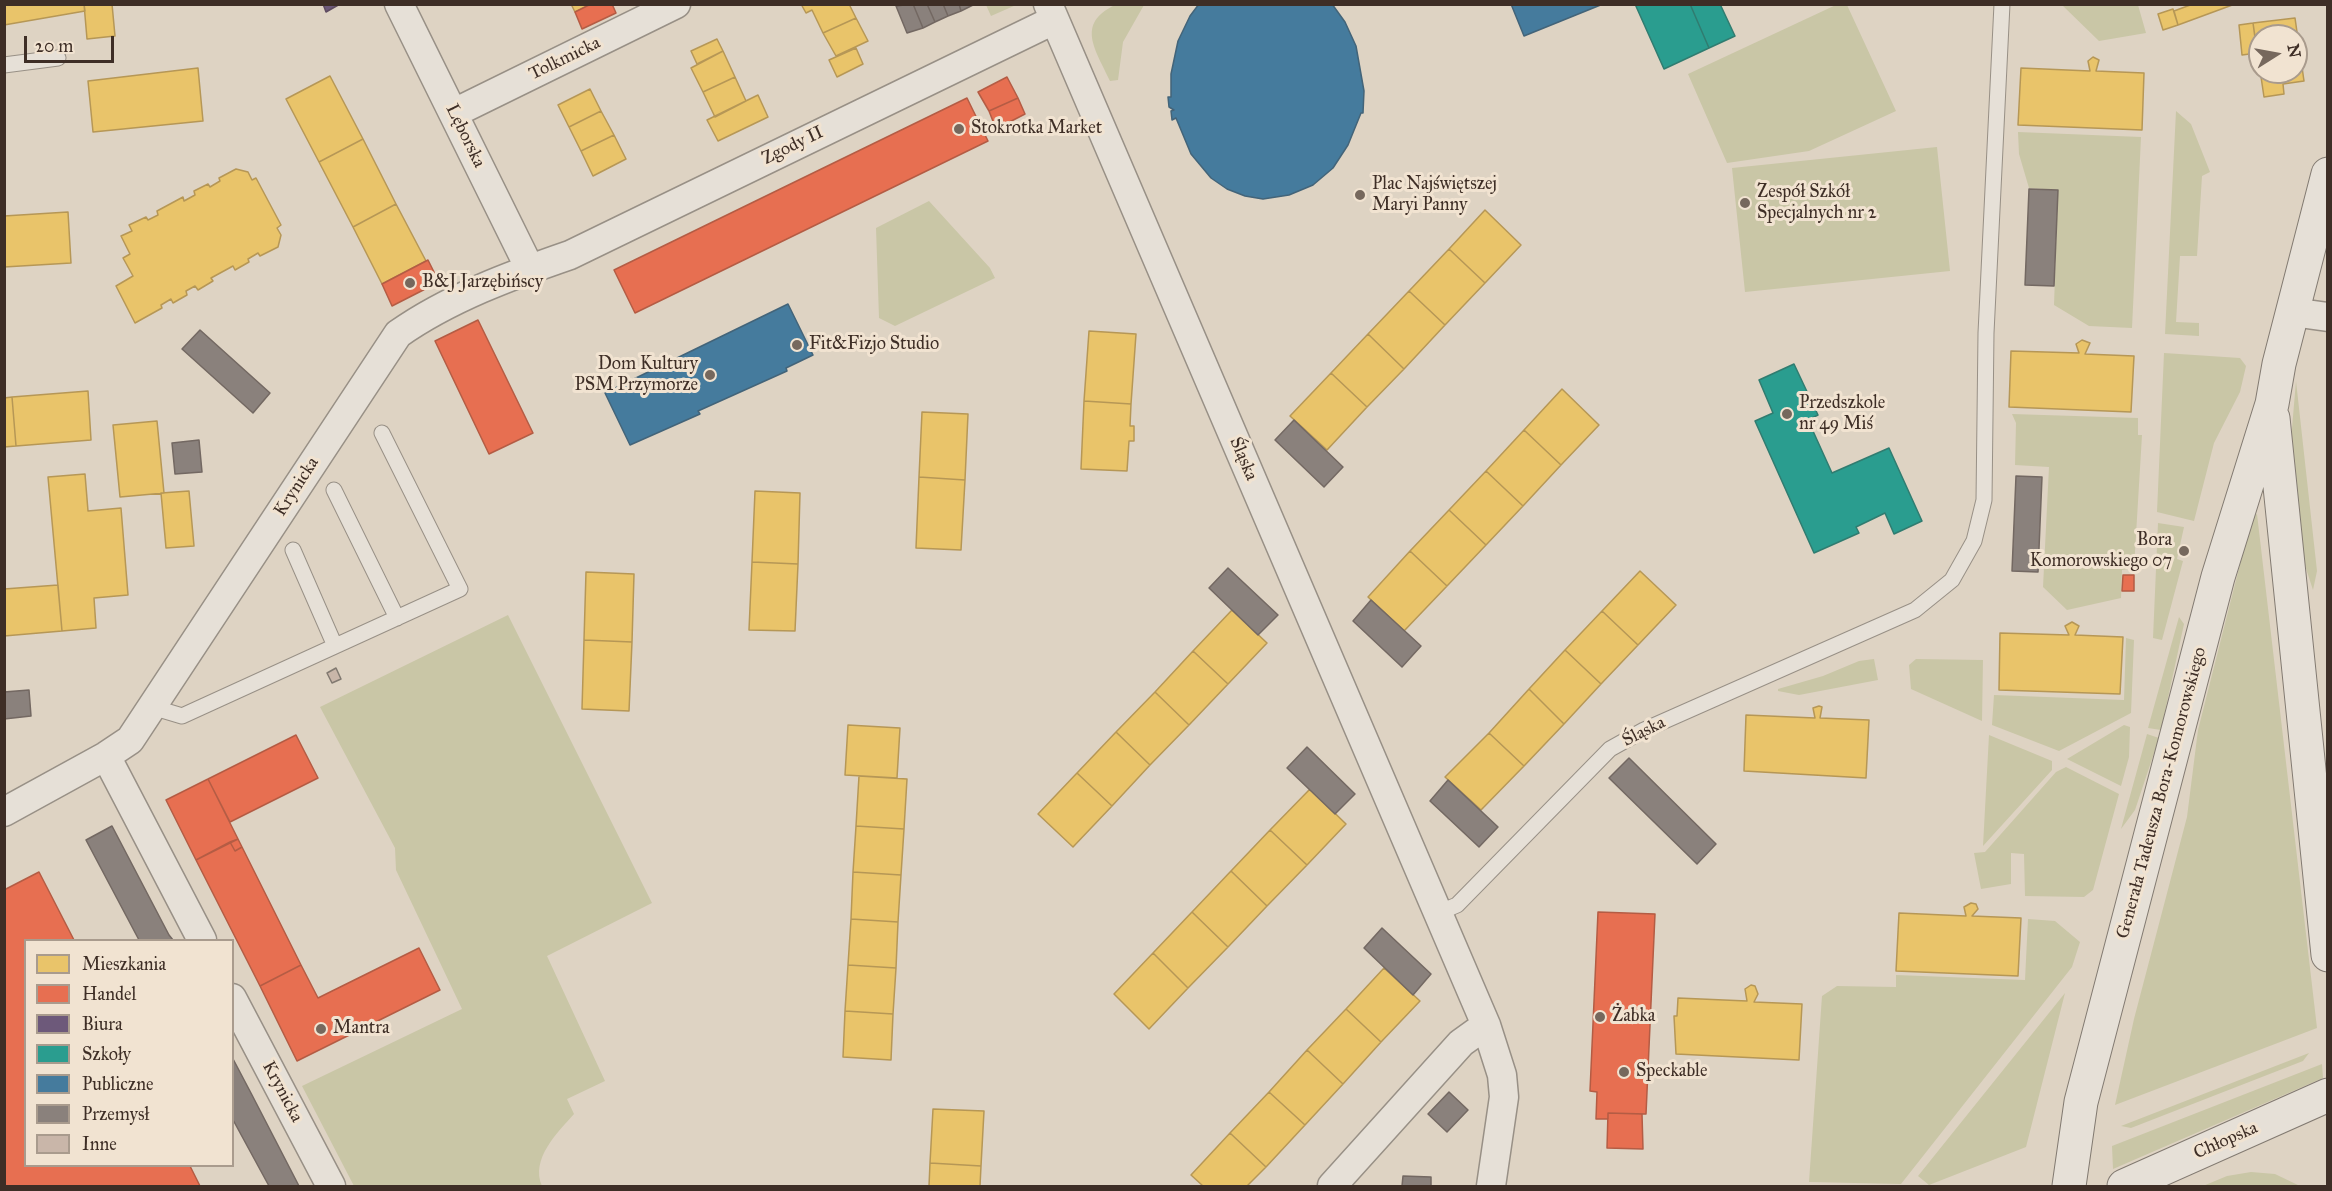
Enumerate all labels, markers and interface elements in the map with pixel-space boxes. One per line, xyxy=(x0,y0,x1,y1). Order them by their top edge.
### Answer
scale bar xyxy=(27,24,117,62)
north arrow xyxy=(2248,24,2308,84)
street label: Tolkmicka xyxy=(526,32,604,86)
text: 20 m xyxy=(35,35,73,57)
text: N xyxy=(2284,42,2305,59)
street label: Lęborska xyxy=(440,101,490,171)
place label: Stokrotka Market xyxy=(971,118,1102,140)
street label: Zgody II xyxy=(759,122,827,170)
marker: Stokrotka Market xyxy=(952,122,966,136)
place label: Plac Najświętszej Maryi Panny xyxy=(1372,174,1497,216)
place label: Zespół Szkół Specjalnych nr 2 xyxy=(1757,182,1877,224)
marker: Plac Najświętszej Maryi Panny xyxy=(1353,188,1367,202)
marker: Zespół Szkół Specjalnych nr 2 xyxy=(1738,196,1752,210)
place label: B&J Jarzębińscy xyxy=(422,272,543,294)
marker: B&J Jarzębińscy xyxy=(403,276,417,290)
place label: Fit&Fizjo Studio xyxy=(809,334,939,356)
marker: Fit&Fizjo Studio xyxy=(790,338,804,352)
place label: Dom Kultury PSM Przymorze xyxy=(574,354,698,397)
marker: Dom Kultury PSM Przymorze xyxy=(703,368,717,382)
place label: Przedszkole nr 49 Miś xyxy=(1799,393,1885,436)
marker: Przedszkole nr 49 Miś xyxy=(1780,407,1794,421)
street label: Śląska xyxy=(1224,434,1262,484)
street label: Krynicka xyxy=(270,453,324,521)
place label: Bora Komorowskiego 07 xyxy=(2030,530,2172,572)
marker: Bora Komorowskiego 07 xyxy=(2177,544,2191,558)
street label: Generała Tadeusza Bora-Komorowskiego xyxy=(2113,645,2211,941)
street label: Śląska xyxy=(1619,712,1669,752)
legend xyxy=(24,939,234,1167)
text: Mieszkania xyxy=(82,953,166,975)
text: Handel xyxy=(82,983,136,1005)
place label: Żabka xyxy=(1612,1006,1655,1028)
marker: Żabka xyxy=(1593,1010,1607,1024)
text: Biura xyxy=(82,1013,123,1035)
place label: Mantra xyxy=(333,1018,390,1040)
marker: Mantra xyxy=(314,1022,328,1036)
text: Szkoły xyxy=(82,1043,131,1065)
street label: Krynicka xyxy=(257,1058,307,1126)
place label: Speckable xyxy=(1636,1061,1707,1083)
marker: Speckable xyxy=(1617,1065,1631,1079)
text: Publiczne xyxy=(82,1073,153,1095)
text: Przemysł xyxy=(82,1103,149,1125)
street label: Chłopska xyxy=(2191,1117,2261,1165)
text: Inne xyxy=(82,1133,117,1155)

